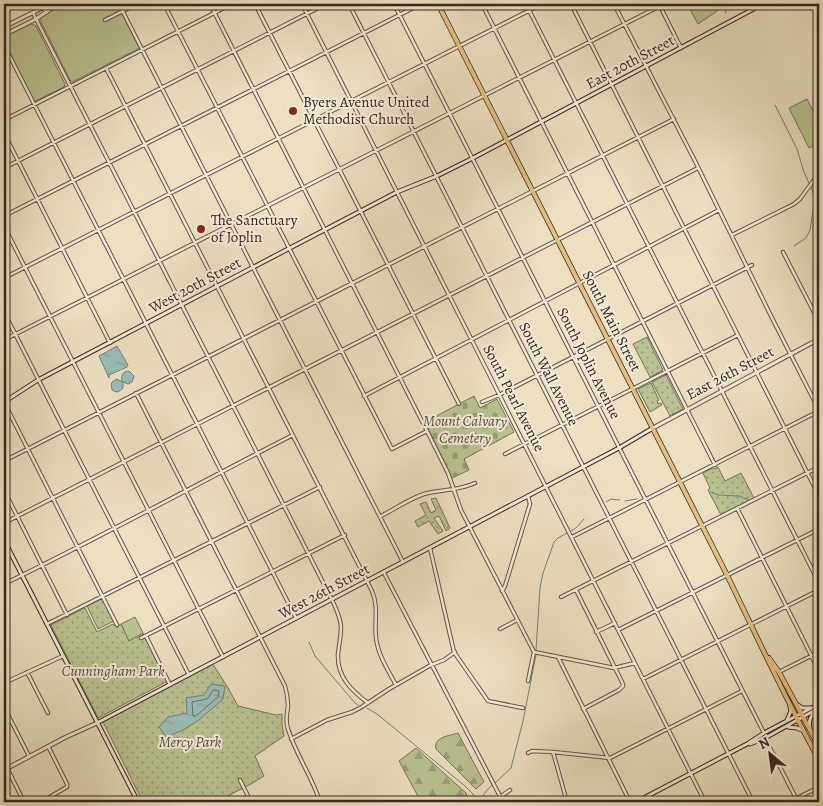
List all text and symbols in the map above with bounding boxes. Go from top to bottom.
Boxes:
street label: East 20th Street [582,30,678,94]
place label: Byers Avenue United Methodist Church [303,92,430,129]
marker: Byers Avenue United Methodist Church [287,105,299,117]
place label: The Sanctuary of Joplin [211,210,298,247]
marker: The Sanctuary of Joplin [195,223,207,235]
street label: West 20th Street [145,252,245,318]
street label: South Main Street [578,267,646,375]
street label: South Joplin Avenue [552,304,626,422]
street label: South Wall Avenue [514,319,584,430]
street label: South Pearl Avenue [478,341,550,455]
street label: East 26th Street [683,342,777,404]
park label: Mount Calvary Cemetery [423,411,507,448]
street label: West 26th Street [274,559,373,624]
park label: Cunningham Park [61,661,165,681]
north arrow [746,728,796,778]
park label: Mercy Park [159,732,222,752]
text: N [755,732,773,754]

